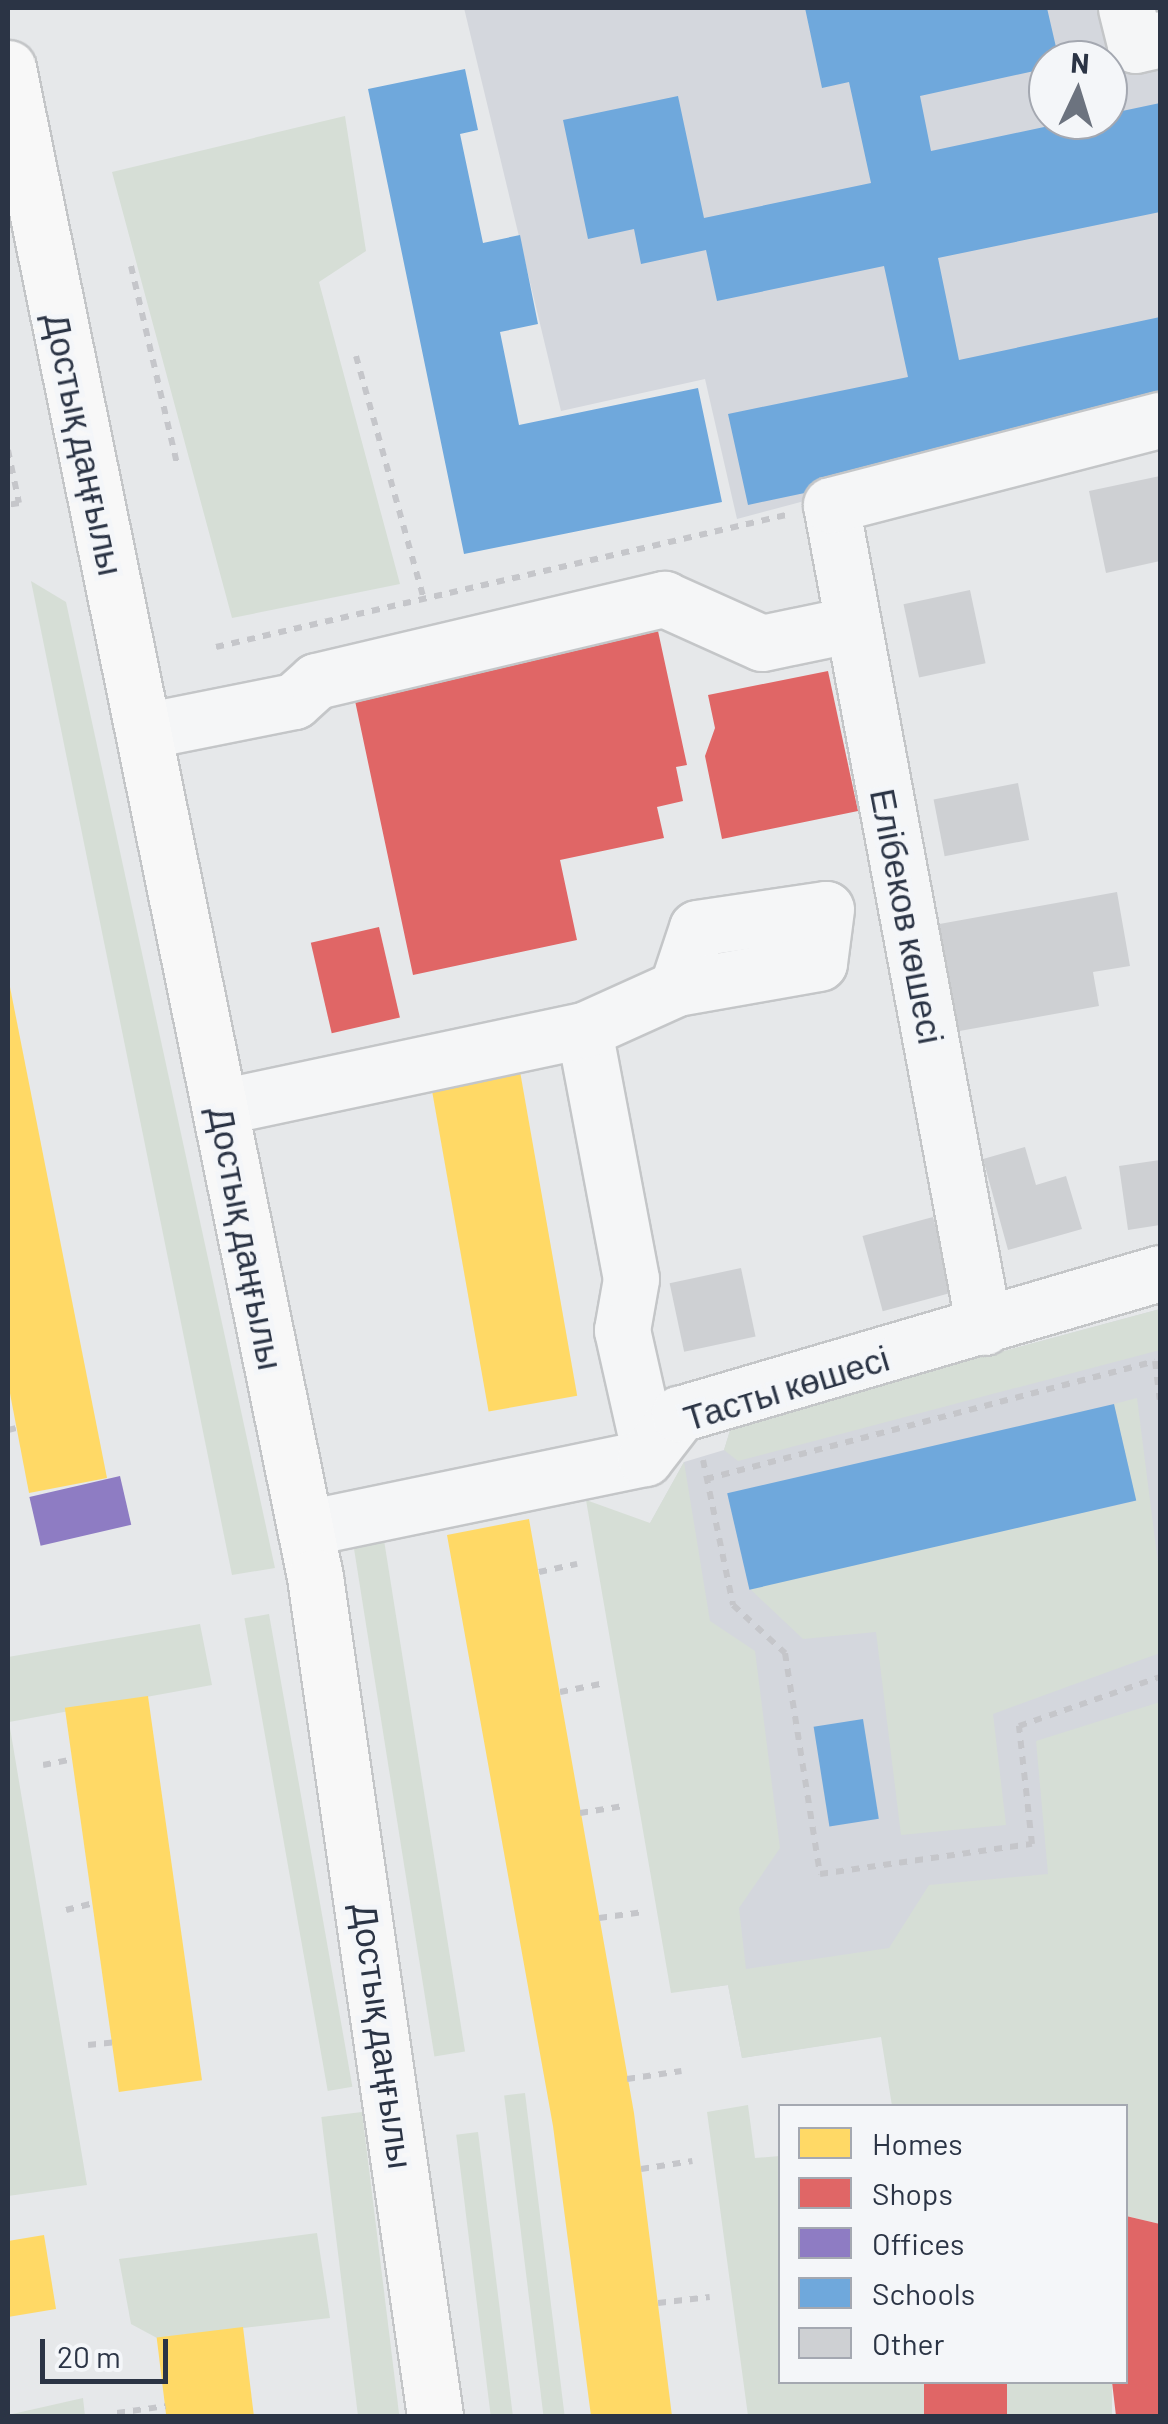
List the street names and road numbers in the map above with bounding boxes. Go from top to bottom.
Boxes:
street label: Достық даңғылы [37,309,133,579]
street label: Елібеков көшесі [863,785,953,1047]
street label: Достық даңғылы [201,1103,293,1373]
street label: Тасты көшесі [678,1336,894,1438]
street label: Достық даңғылы [345,1901,423,2171]

